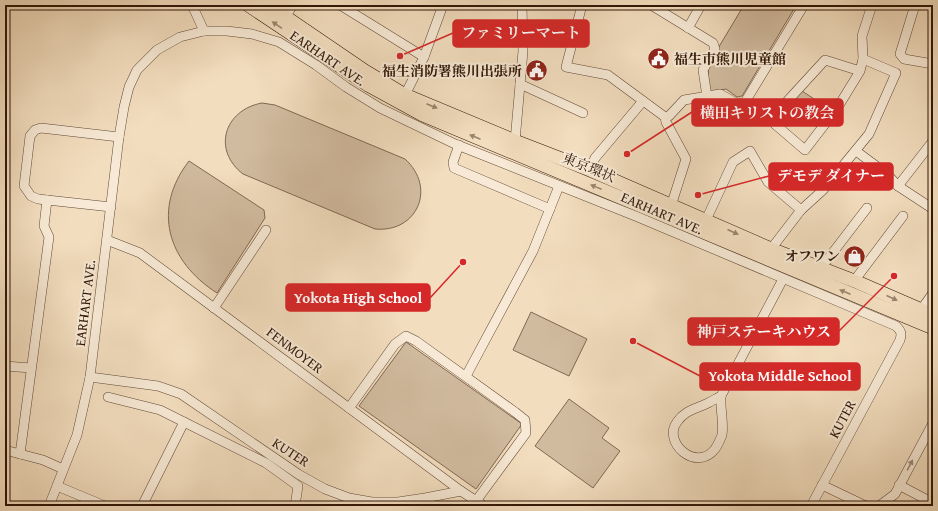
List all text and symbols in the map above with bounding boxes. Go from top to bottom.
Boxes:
callout: ファミリーマート [453,20,589,47]
one-way arrow [271,21,283,28]
text: ファミリーマート [461,22,581,43]
street label: EARHART AVE. [286,25,370,91]
public building icon: 福生市熊川児童館 [646,46,672,72]
place label: 福生市熊川児童館 [674,49,786,69]
public building icon: 福生消防署熊川出張所 [524,58,550,84]
place label: 福生消防署熊川出張所 [382,61,522,81]
callout: 横田キリストの教会 [692,99,843,126]
text: 横田キリストの教会 [700,102,834,123]
one-way arrow [426,104,438,110]
one-way arrow [468,133,480,139]
street label: 東京環状 [559,147,619,187]
callout: デモデ ダイナー [769,163,893,190]
text: デモデ ダイナー [777,165,885,186]
one-way arrow [590,184,602,190]
street label: EARHART AVE. [618,187,706,239]
one-way arrow [727,229,738,235]
shop icon: オフワン [842,243,868,269]
place label: オフワン [784,246,840,266]
street label: EARHART AVE. [70,259,100,347]
callout: Yokota High School [286,284,430,311]
text: Yokota High School [294,287,423,308]
one-way arrow [840,289,851,295]
one-way arrow [886,295,898,301]
callout: 神戸ステーキハウス [688,318,839,345]
text: 神戸ステーキハウス [697,321,831,342]
street label: FENMOYER [263,322,328,378]
callout: Yokota Middle School [700,363,860,390]
text: Yokota Middle School [708,365,852,386]
street label: KUTER [824,396,861,442]
street label: KUTER [269,433,314,472]
one-way arrow [907,459,914,470]

